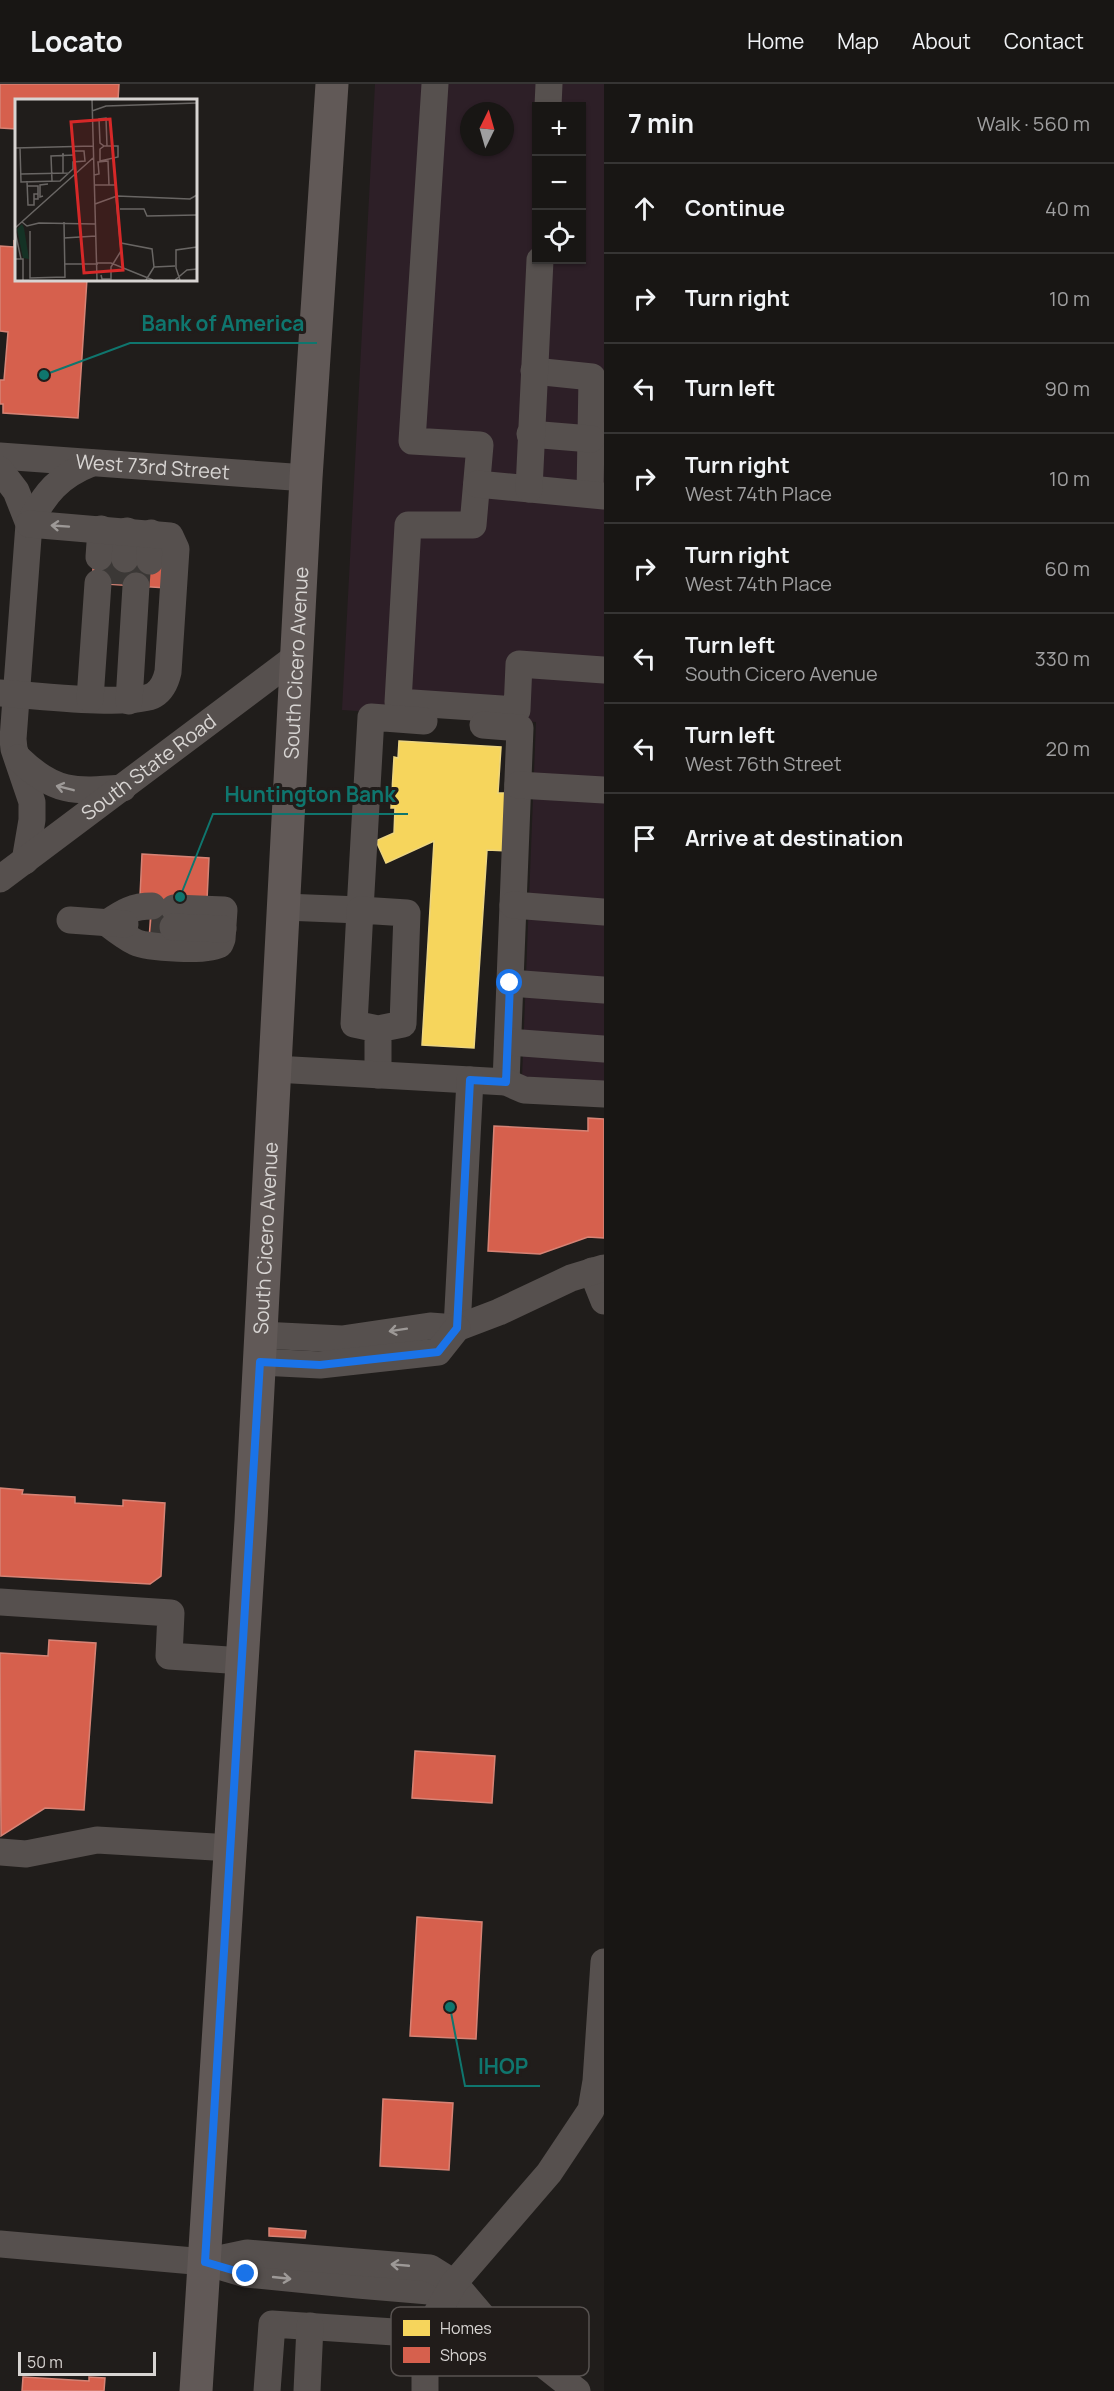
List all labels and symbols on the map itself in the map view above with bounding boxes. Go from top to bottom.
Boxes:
inset map [15,99,196,280]
north arrow [460,102,514,156]
callout: Bank of America [130,304,317,343]
text: Bank of America [142,309,304,337]
street label: West 73rd Street [75,447,231,485]
one-way arrow [50,521,70,532]
street label: South Cicero Avenue [277,566,314,760]
street label: South State Road [75,707,221,826]
callout: Huntington Bank [213,775,408,814]
text: Huntington Bank [224,780,396,808]
one-way arrow [56,781,75,793]
route start [496,969,522,995]
street label: South Cicero Avenue [247,1141,284,1335]
one-way arrow [389,1325,409,1336]
callout: IHOP [465,2047,540,2086]
text: IHOP [478,2052,528,2080]
one-way arrow [391,2259,411,2270]
route end [232,2260,258,2286]
one-way arrow [272,2273,292,2284]
legend [391,2307,589,2376]
text: Homes [440,2317,492,2339]
text: Shops [440,2344,487,2366]
scale bar [18,2349,156,2376]

